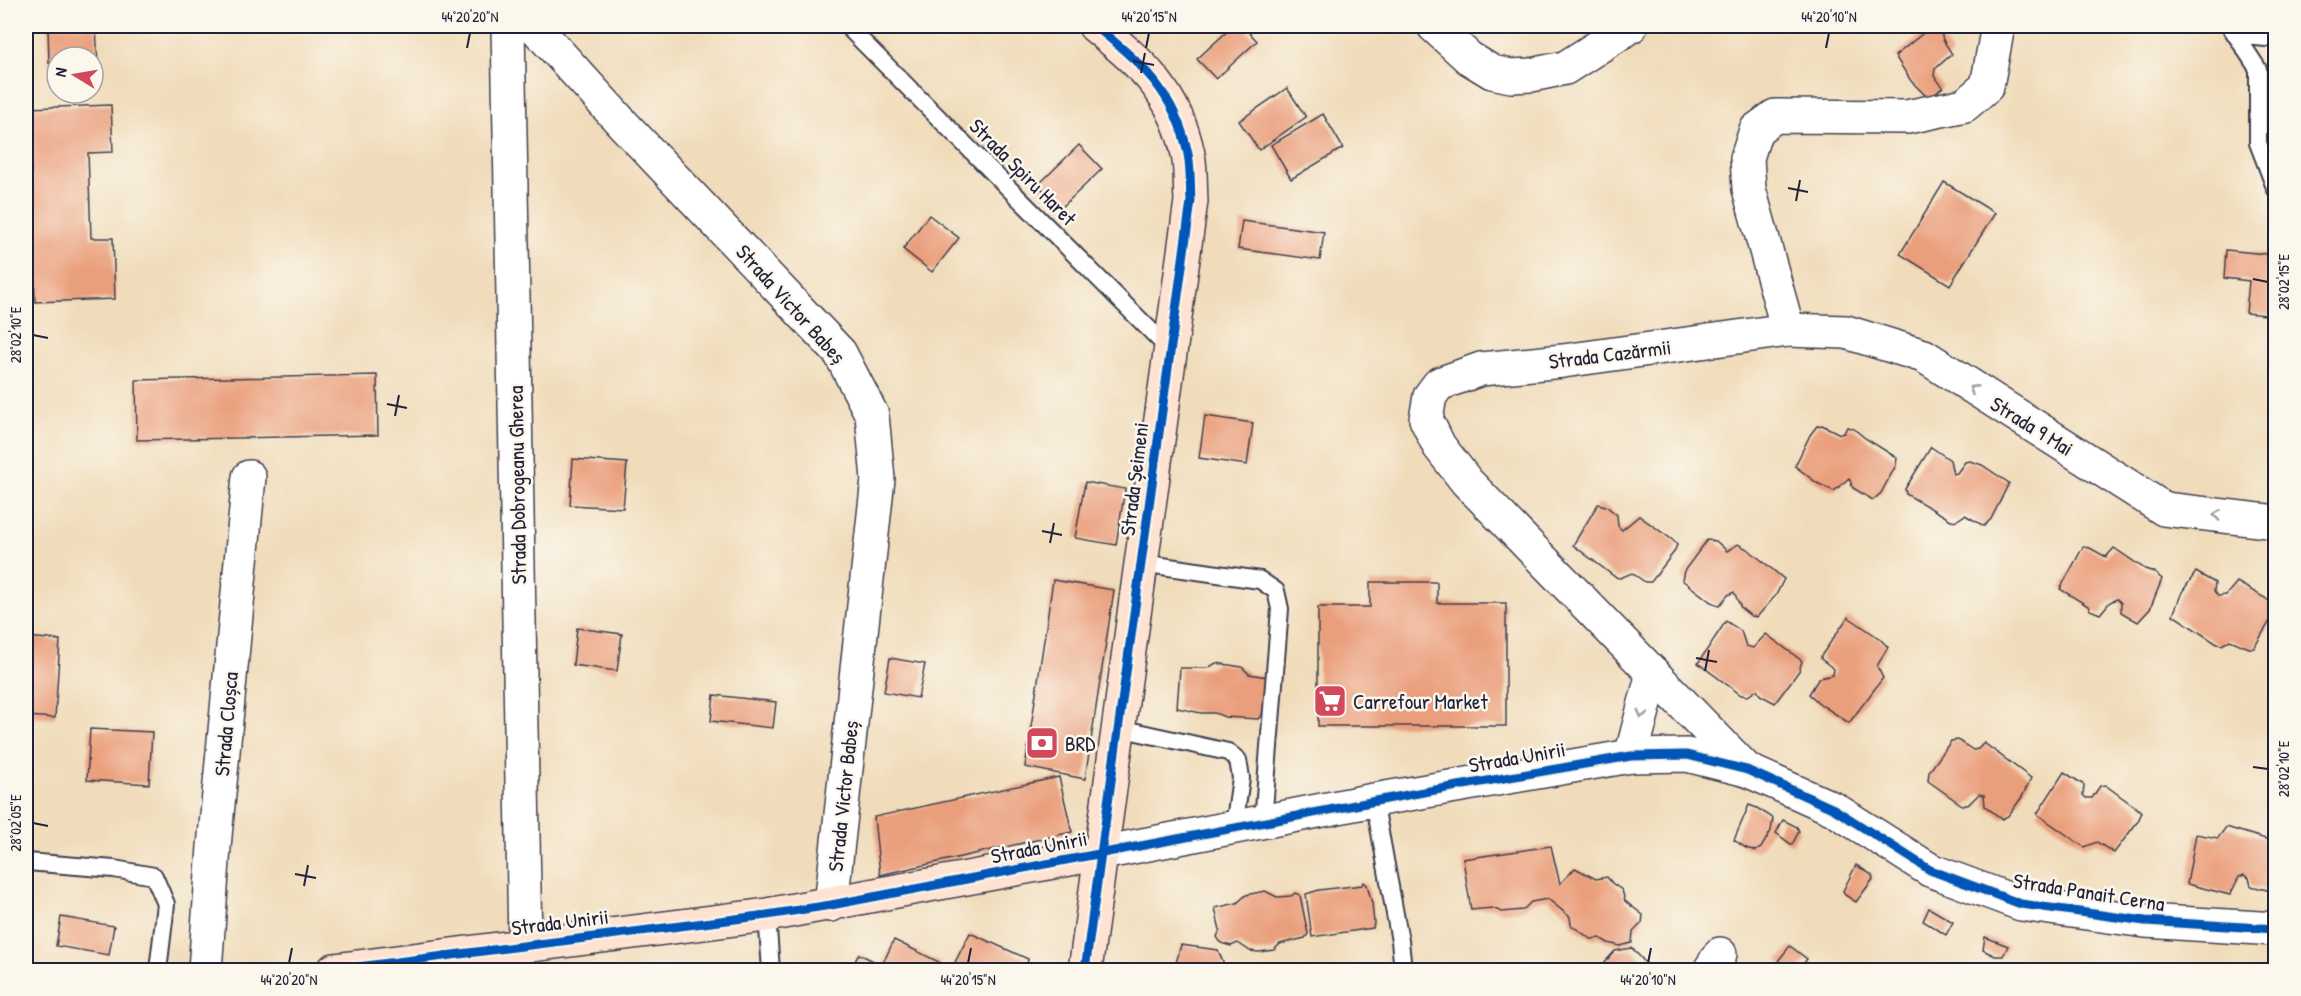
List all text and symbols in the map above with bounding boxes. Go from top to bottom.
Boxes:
text: 44°20'20"N [441,6,499,27]
text: 44°20'15"N [1121,6,1177,27]
text: 44°20'10"N [1801,6,1857,27]
north arrow [45,45,105,105]
text: N [49,65,72,78]
street label: Strada Spiru Haret [963,112,1084,233]
street label: Strada Victor Babeș [729,238,853,370]
text: 28°02'15"E [2273,254,2294,310]
text: 28°02'10"E [5,306,26,363]
street label: Strada Cazărmii [1547,332,1673,376]
street label: Strada Dobrogeanu Gherea [501,385,533,585]
one-way arrow [1969,385,1980,396]
street label: Strada 9 Mai [1985,389,2079,463]
street label: Strada Șeimeni [1113,421,1155,537]
one-way arrow [2213,509,2222,522]
street label: Strada Cloșca [207,671,245,777]
supermarket icon: Carrefour Market [1312,683,1348,719]
place label: Carrefour Market [1353,687,1488,716]
one-way arrow [1637,708,1649,719]
street label: Strada Victor Babeș [821,719,865,873]
bank icon: BRD [1024,725,1060,761]
place label: BRD [1065,729,1095,758]
street label: Strada Unirii [1466,734,1568,780]
text: 28°02'10"E [2273,740,2294,797]
text: 28°02'05"E [5,794,26,852]
street label: Strada Unirii [988,823,1090,871]
street label: Strada Panait Cerna [2011,866,2167,918]
street label: Strada Unirii [510,902,610,942]
text: 44°20'20"N [260,969,318,990]
text: 44°20'15"N [940,969,996,990]
text: 44°20'10"N [1620,969,1676,990]

